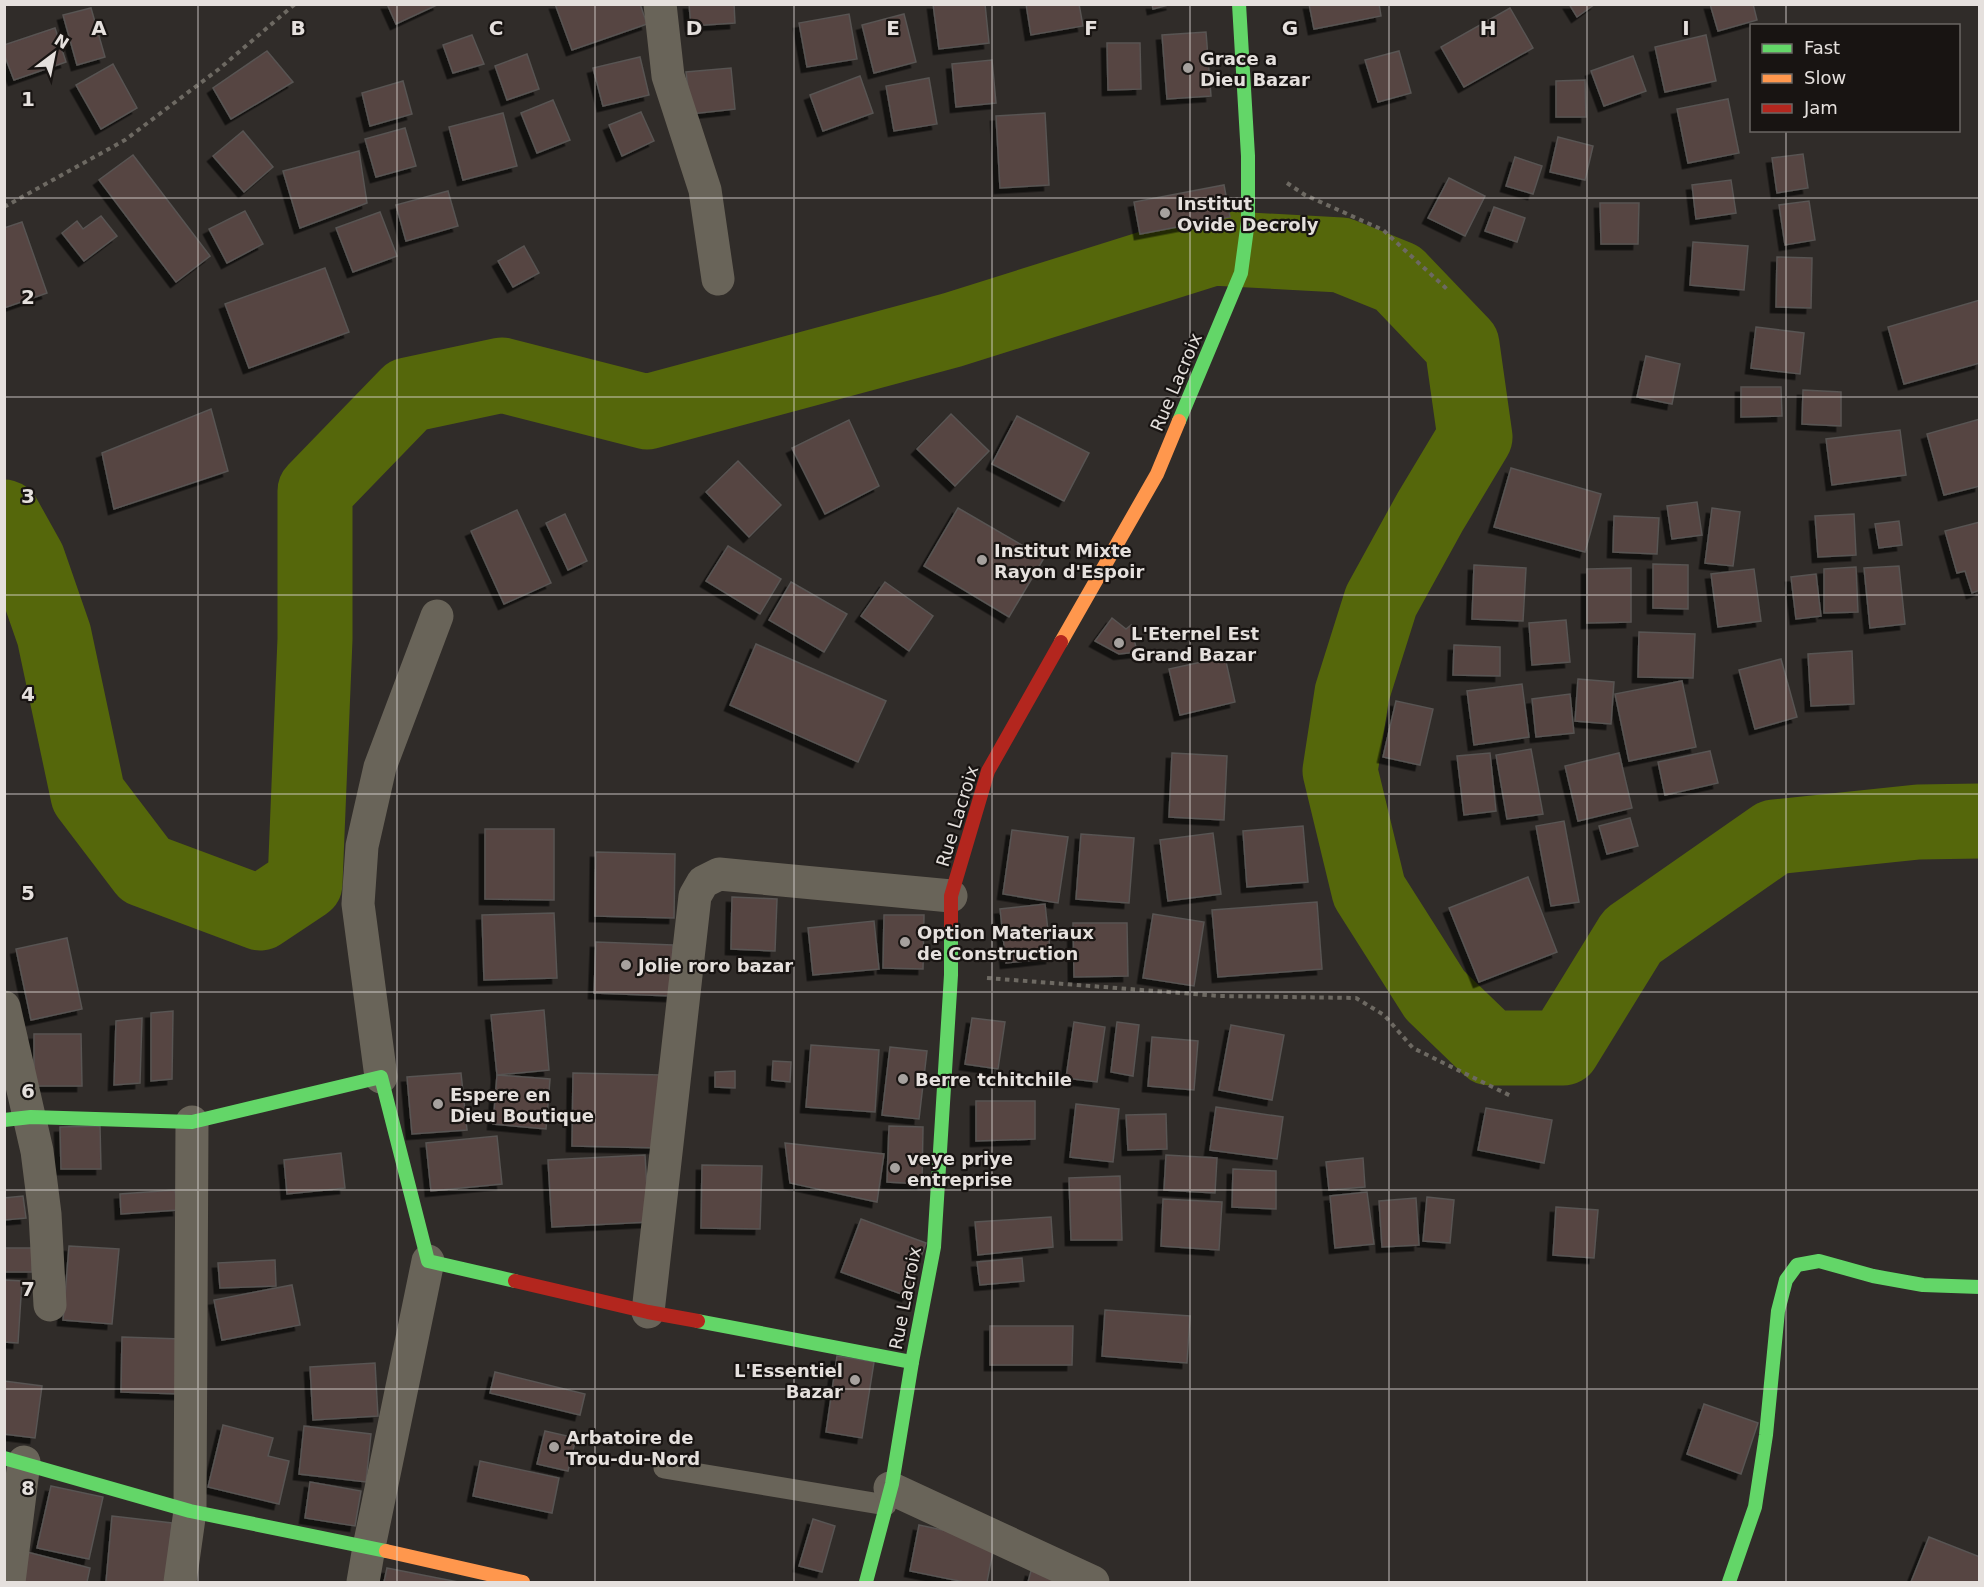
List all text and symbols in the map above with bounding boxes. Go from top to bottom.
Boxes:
text: A [91,16,107,40]
text: B [290,16,306,40]
text: C [489,16,503,40]
text: D [686,16,702,40]
text: E [886,16,900,40]
text: F [1084,16,1098,40]
text: G [1282,16,1298,40]
text: H [1480,16,1496,40]
text: I [1682,16,1690,40]
north arrow [24,24,84,84]
legend [1750,24,1960,132]
text: N [51,30,72,53]
text: Fast [1804,37,1840,58]
place label: Grace a Dieu Bazar [1200,48,1310,90]
marker: Grace a Dieu Bazar [1181,61,1195,75]
text: Slow [1804,67,1846,88]
text: 1 [21,87,35,111]
text: Jam [1803,97,1838,118]
place label: Institut Ovide Decroly [1177,193,1319,235]
marker: Institut Ovide Decroly [1158,206,1172,220]
text: 2 [21,285,35,309]
street label: Rue Lacroix [1146,329,1206,434]
text: 3 [21,484,35,508]
place label: Institut Mixte Rayon d'Espoir [994,540,1144,582]
marker: Institut Mixte Rayon d'Espoir [975,553,989,567]
place label: L'Eternel Est Grand Bazar [1131,623,1259,665]
marker: L'Eternel Est Grand Bazar [1112,636,1126,650]
text: 4 [21,682,35,706]
street label: Rue Lacroix [932,763,982,869]
text: 5 [21,881,35,905]
place label: Option Materiaux de Construction [917,922,1094,964]
marker: Option Materiaux de Construction [898,935,912,949]
place label: Jolie roro bazar [636,955,793,976]
marker: Jolie roro bazar [619,958,633,972]
place label: Berre tchitchile [915,1069,1072,1090]
marker: Berre tchitchile [896,1072,910,1086]
text: 6 [21,1079,35,1103]
place label: Espere en Dieu Boutique [450,1084,594,1126]
marker: Espere en Dieu Boutique [431,1097,445,1111]
place label: veye priye entreprise [907,1148,1013,1190]
marker: veye priye entreprise [888,1161,902,1175]
street label: Rue Lacroix [885,1244,925,1351]
text: 7 [21,1277,35,1301]
place label: L'Essentiel Bazar [734,1360,843,1402]
marker: L'Essentiel Bazar [848,1373,862,1387]
place label: Arbatoire de Trou-du-Nord [566,1427,700,1469]
marker: Arbatoire de Trou-du-Nord [547,1440,561,1454]
text: 8 [21,1476,35,1500]

